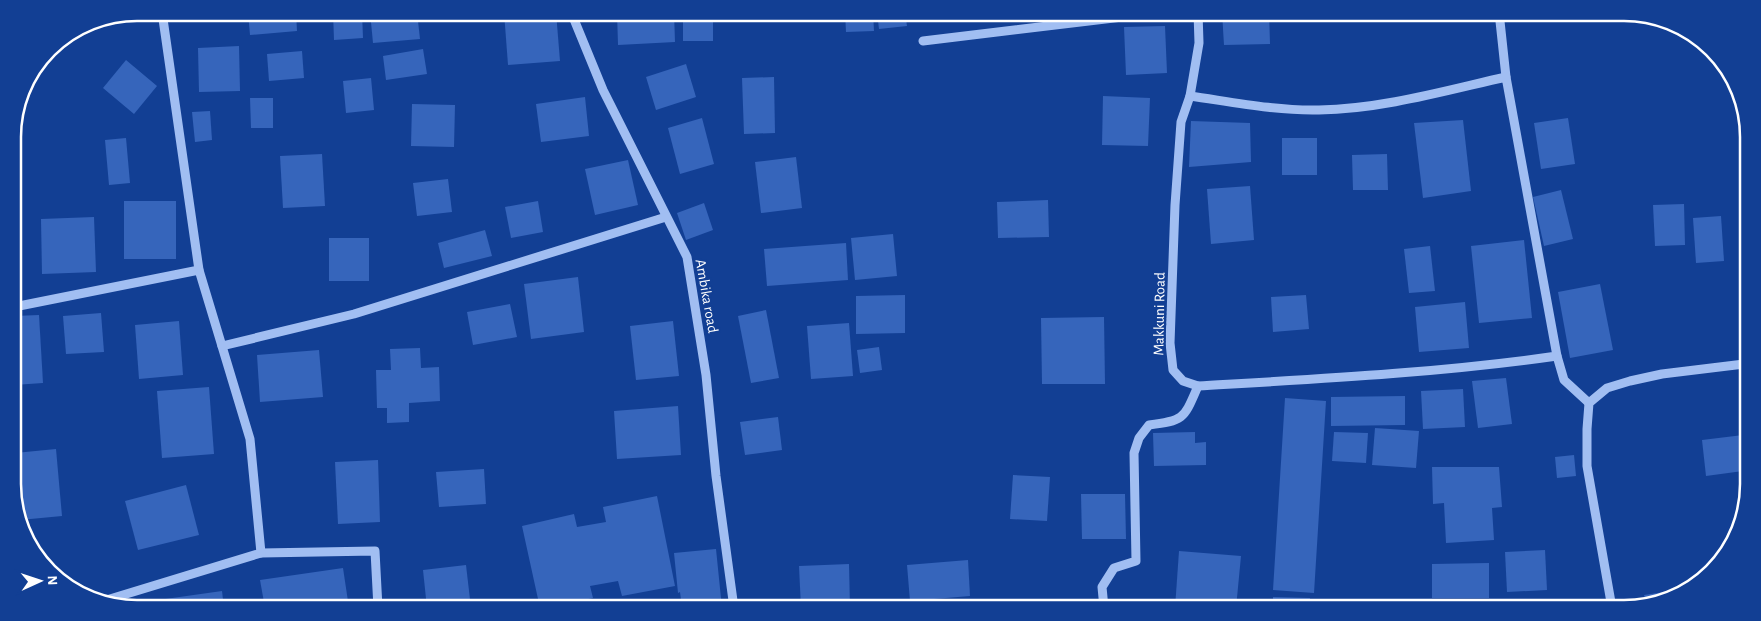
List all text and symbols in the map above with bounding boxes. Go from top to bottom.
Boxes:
street label: Ambika road [693,258,720,334]
street label: Makkuni Road [1151,272,1168,356]
north arrow [15,556,65,606]
text: N [45,575,59,586]

